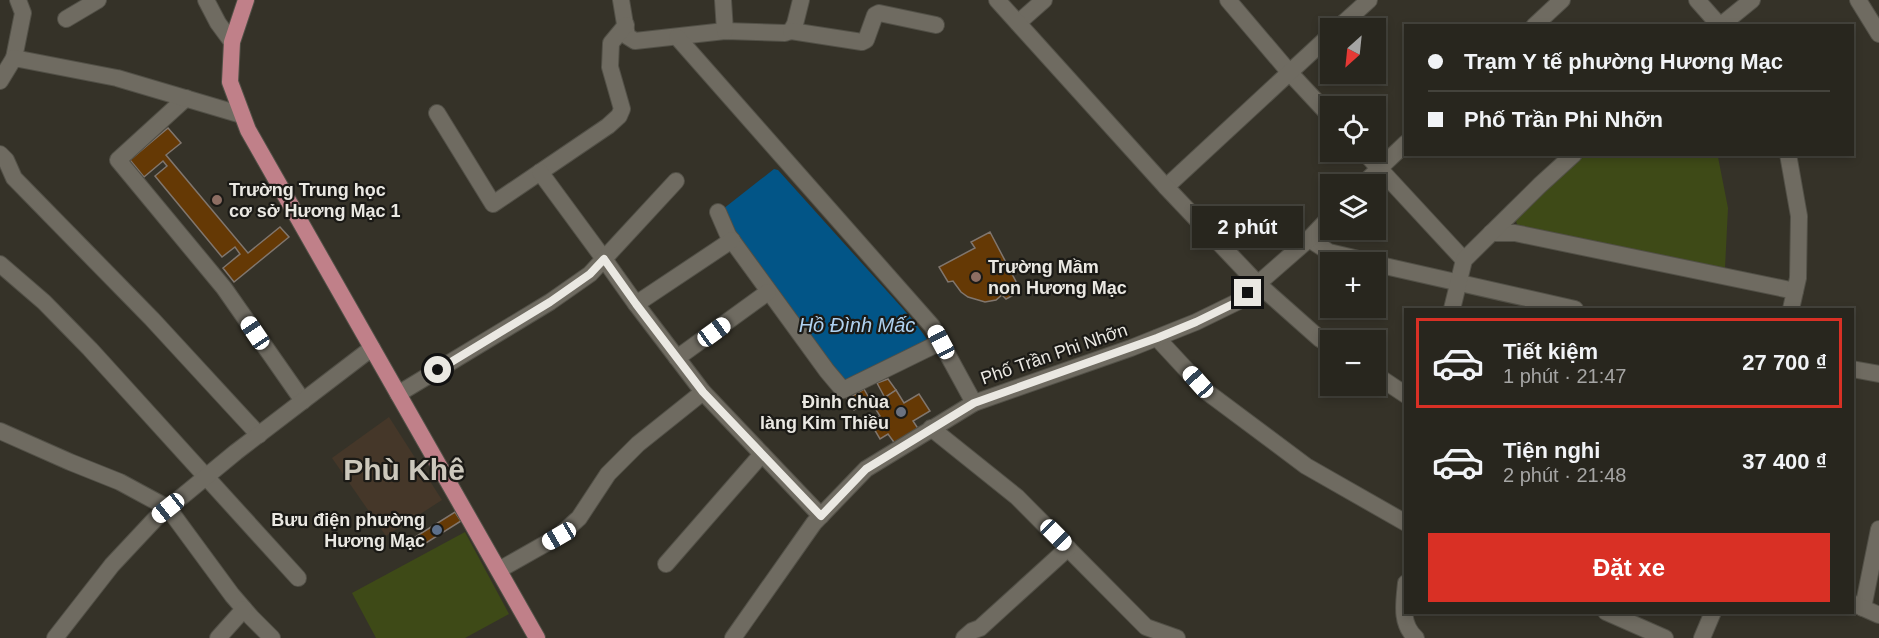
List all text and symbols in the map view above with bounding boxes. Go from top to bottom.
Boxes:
north arrow [1320,18,1386,84]
map controls [1320,18,1386,396]
text: Trạm Y tế phường Hương Mạc [1464,49,1783,74]
button: locate [1320,96,1386,162]
text: Phố Trần Phi Nhỡn [1464,107,1663,132]
button: layers [1320,174,1386,240]
place label: Trường Trung học cơ sở Hương Mạc 1 [229,180,400,221]
marker: Trường Trung học cơ sở Hương Mạc 1 [210,193,224,207]
callout: 2 phút [1192,206,1304,248]
text: 2 phút [1218,216,1278,238]
button: + [1320,252,1386,318]
place label: Trường Mầm non Hương Mạc [988,257,1127,298]
marker: Trường Mầm non Hương Mạc [969,270,983,284]
route end [1234,279,1261,306]
car [237,313,273,353]
car [694,314,734,350]
water label: Hồ Đình Mấc [799,314,915,336]
street label: Phố Trần Phi Nhỡn [978,319,1130,389]
car [925,322,957,362]
button: − [1320,330,1386,396]
icon: car [1431,336,1485,390]
text: Tiết kiệm [1503,339,1598,364]
text: 27 700 ₫ [1742,350,1827,375]
route start [424,356,451,383]
car [1179,363,1217,401]
text: 1 phút · 21:47 [1503,365,1626,387]
place label: Đình chùa làng Kim Thiều [760,392,890,433]
marker: Đình chùa làng Kim Thiều [894,405,908,419]
icon: car [1431,435,1485,489]
text: Tiện nghi [1503,438,1600,463]
text: 37 400 ₫ [1742,449,1827,474]
district label: Phù Khê [343,453,465,486]
text: 2 phút · 21:48 [1503,464,1626,486]
car [148,490,188,526]
place label: Bưu điện phường Hương Mạc [271,510,425,551]
car [1037,516,1075,554]
car [539,519,579,553]
marker: Bưu điện phường Hương Mạc [430,523,444,537]
button: Đặt xe [1428,533,1830,602]

